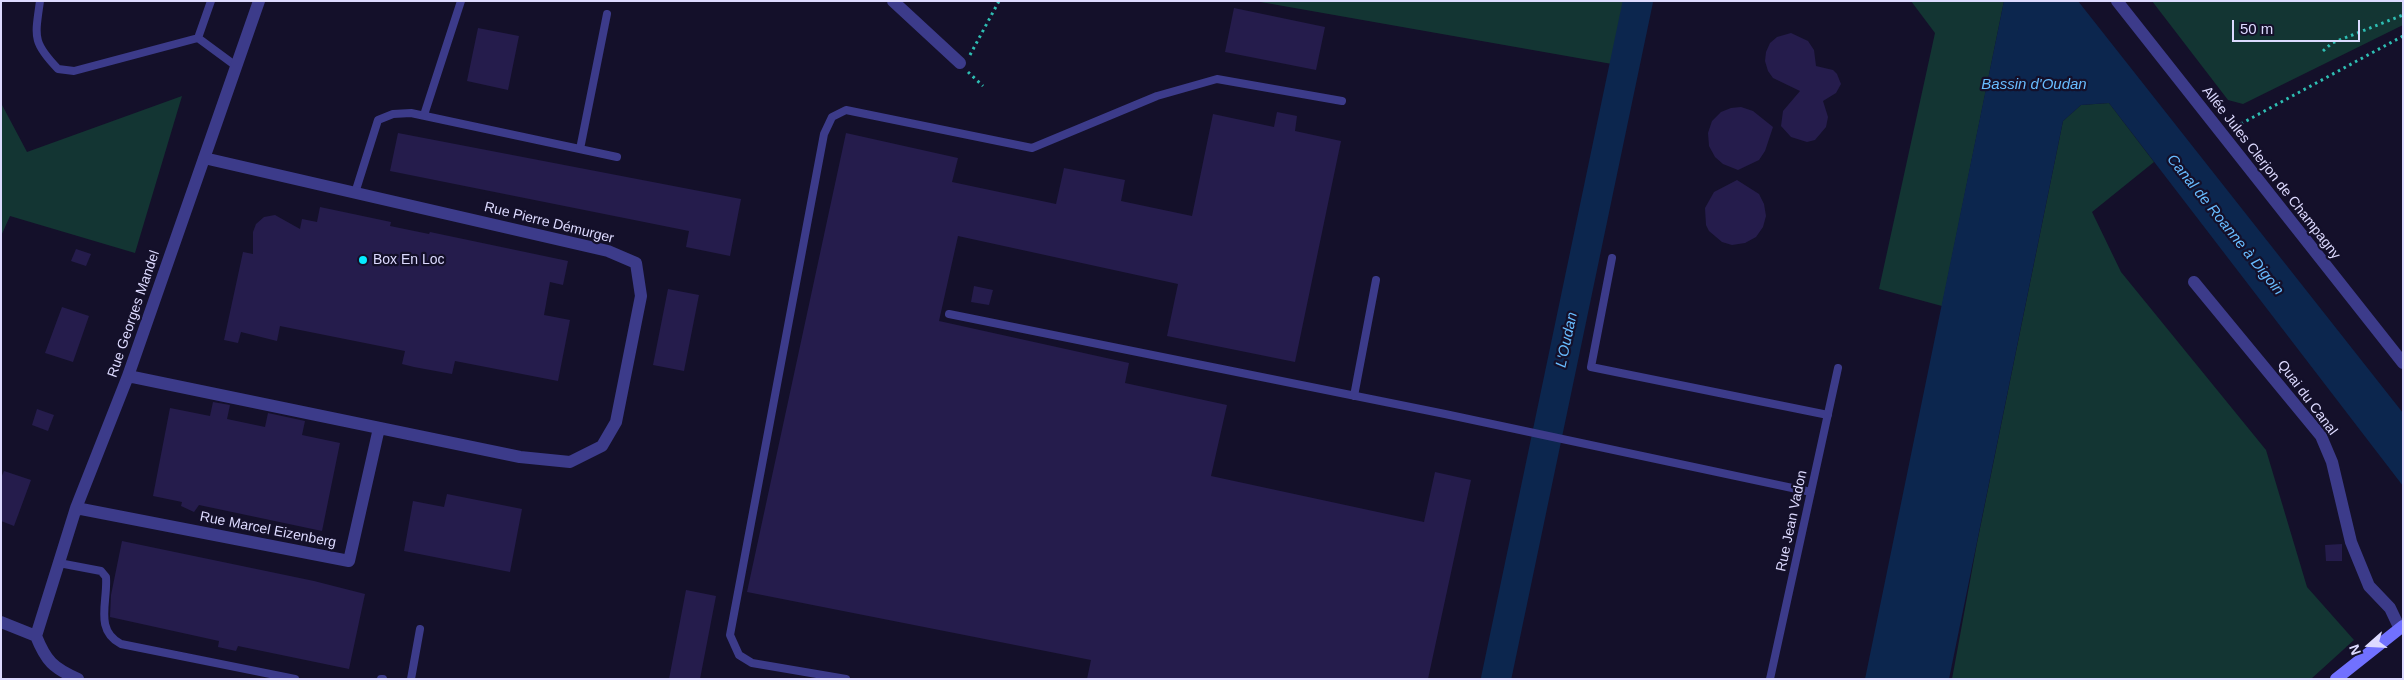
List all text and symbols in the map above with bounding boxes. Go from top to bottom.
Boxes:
scale bar [2234,10,2362,42]
text: 50 m [2240,20,2273,37]
water label: Bassin d'Oudan [1981,76,2087,94]
street label: Allée Jules Clerjon de Champagny [2198,83,2344,263]
water label: Canal de Roanne à Digoin [2163,151,2287,299]
street label: Rue Pierre Démurger [482,199,616,247]
street label: Rue Georges Mandel [104,248,164,380]
place label: Box En Loc [373,252,445,268]
marker: Box En Loc [357,254,369,266]
water label: L'Oudan [1552,311,1582,369]
street label: Quai du Canal [2273,357,2341,439]
street label: Rue Jean Vadon [1773,469,1811,573]
street label: Rue Marcel Eizenberg [198,509,338,551]
north arrow [2344,620,2394,670]
text: N [2346,642,2364,657]

